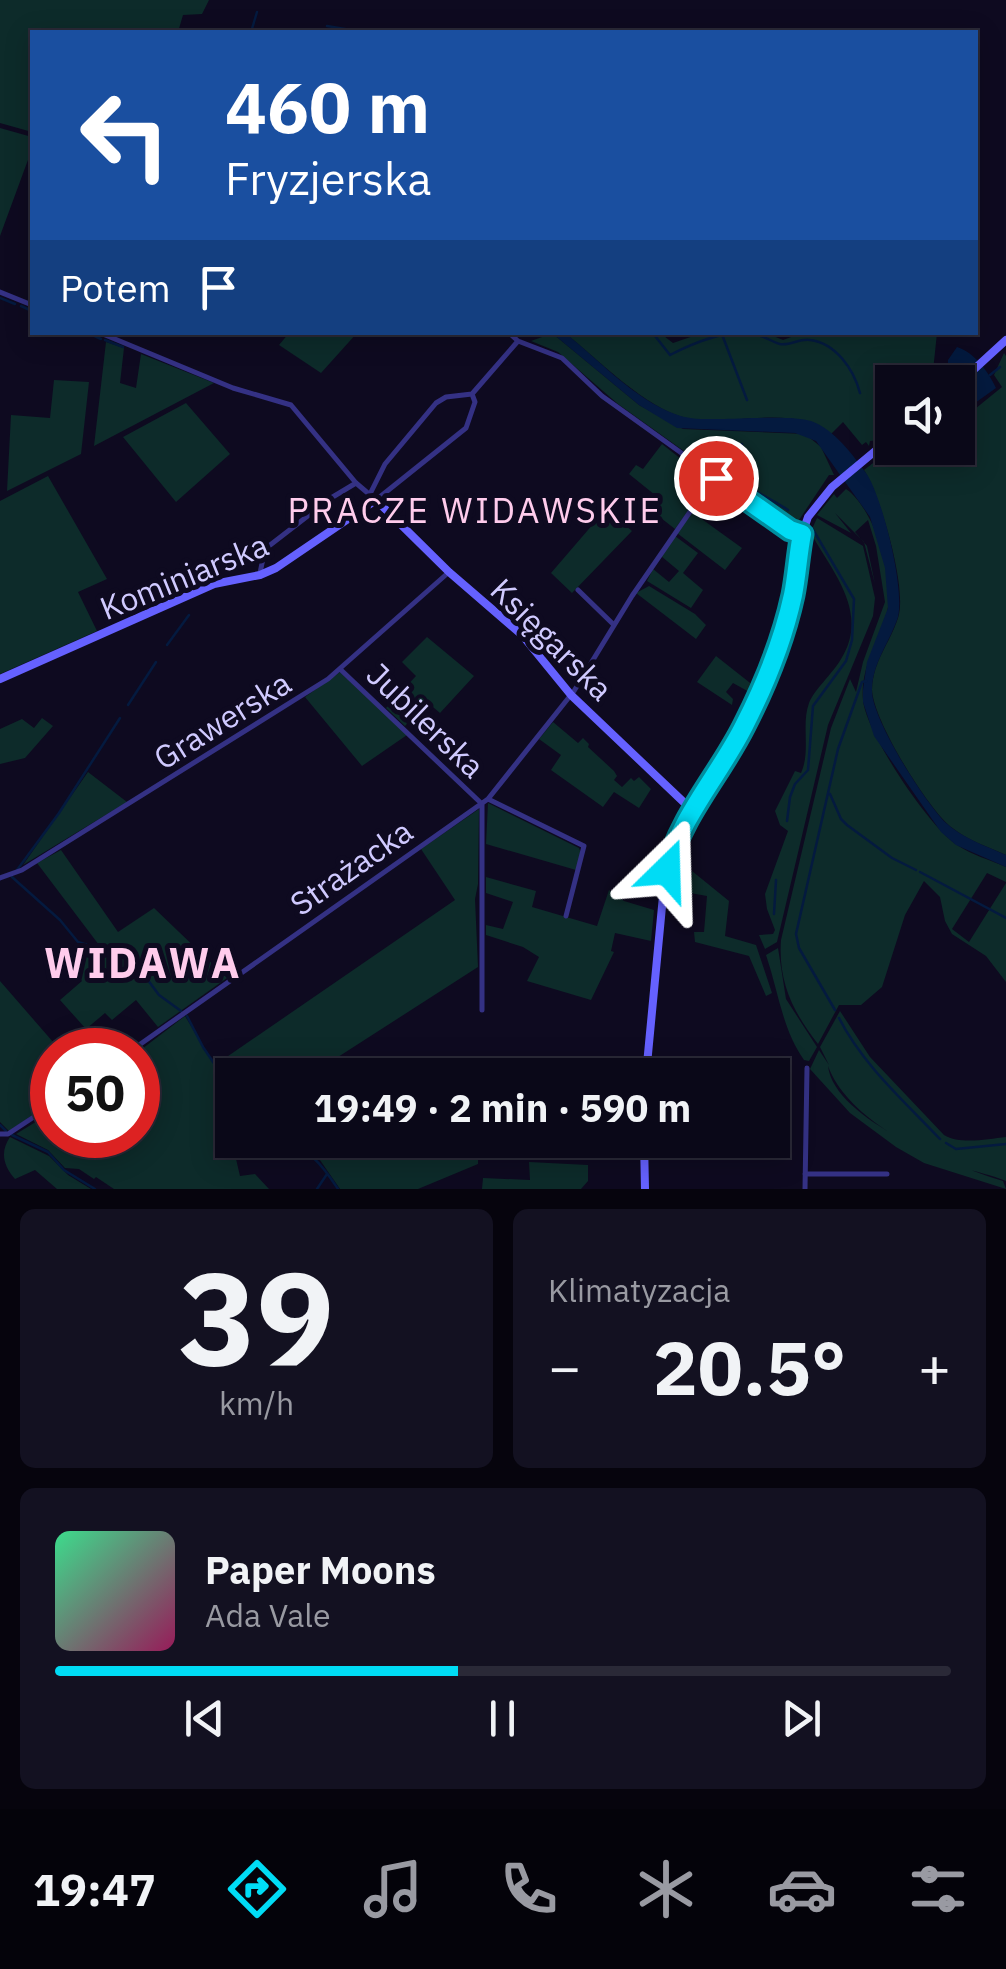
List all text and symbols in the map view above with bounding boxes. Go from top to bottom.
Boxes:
text: 460 m [225,61,430,152]
icon: left [60,70,190,200]
text: Fryzjerska [225,149,431,207]
icon: arrive [191,260,246,315]
text: Potem [60,263,171,312]
map controls [875,365,975,465]
button: sound [875,365,975,465]
pin [674,436,759,521]
icon: arrive [689,451,744,506]
district label: PRACZE WIDAWSKIE [288,487,662,533]
street label: Kominiarska [94,523,274,629]
street label: Księgarska [482,569,622,709]
street label: Jubilerska [358,653,494,787]
street label: Grawerska [146,661,298,779]
street label: Strażacka [281,810,421,924]
position arrow [615,818,719,922]
district label: WIDAWA [44,935,242,990]
speed limit sign: 50 [30,1028,160,1158]
text: 19:49 · 2 min · 590 m [314,1083,691,1132]
text: 39 [178,1232,335,1401]
text: Klimatyzacja [548,1269,730,1311]
text: 20.5° [653,1318,846,1416]
text: − [548,1331,581,1402]
text: + [918,1331,951,1402]
text: km/h [219,1382,294,1424]
text: Paper Moons [205,1545,436,1594]
text: Ada Vale [205,1594,331,1636]
icon: previous [177,1691,232,1746]
icon: pause [475,1691,530,1746]
icon: next [774,1691,829,1746]
icon: directions [222,1854,292,1924]
icon: music [358,1854,428,1924]
icon: phone [494,1854,564,1924]
icon: climate [631,1854,701,1924]
icon: car [767,1854,837,1924]
icon: filters [903,1854,973,1924]
text: 19:47 [33,1860,156,1918]

